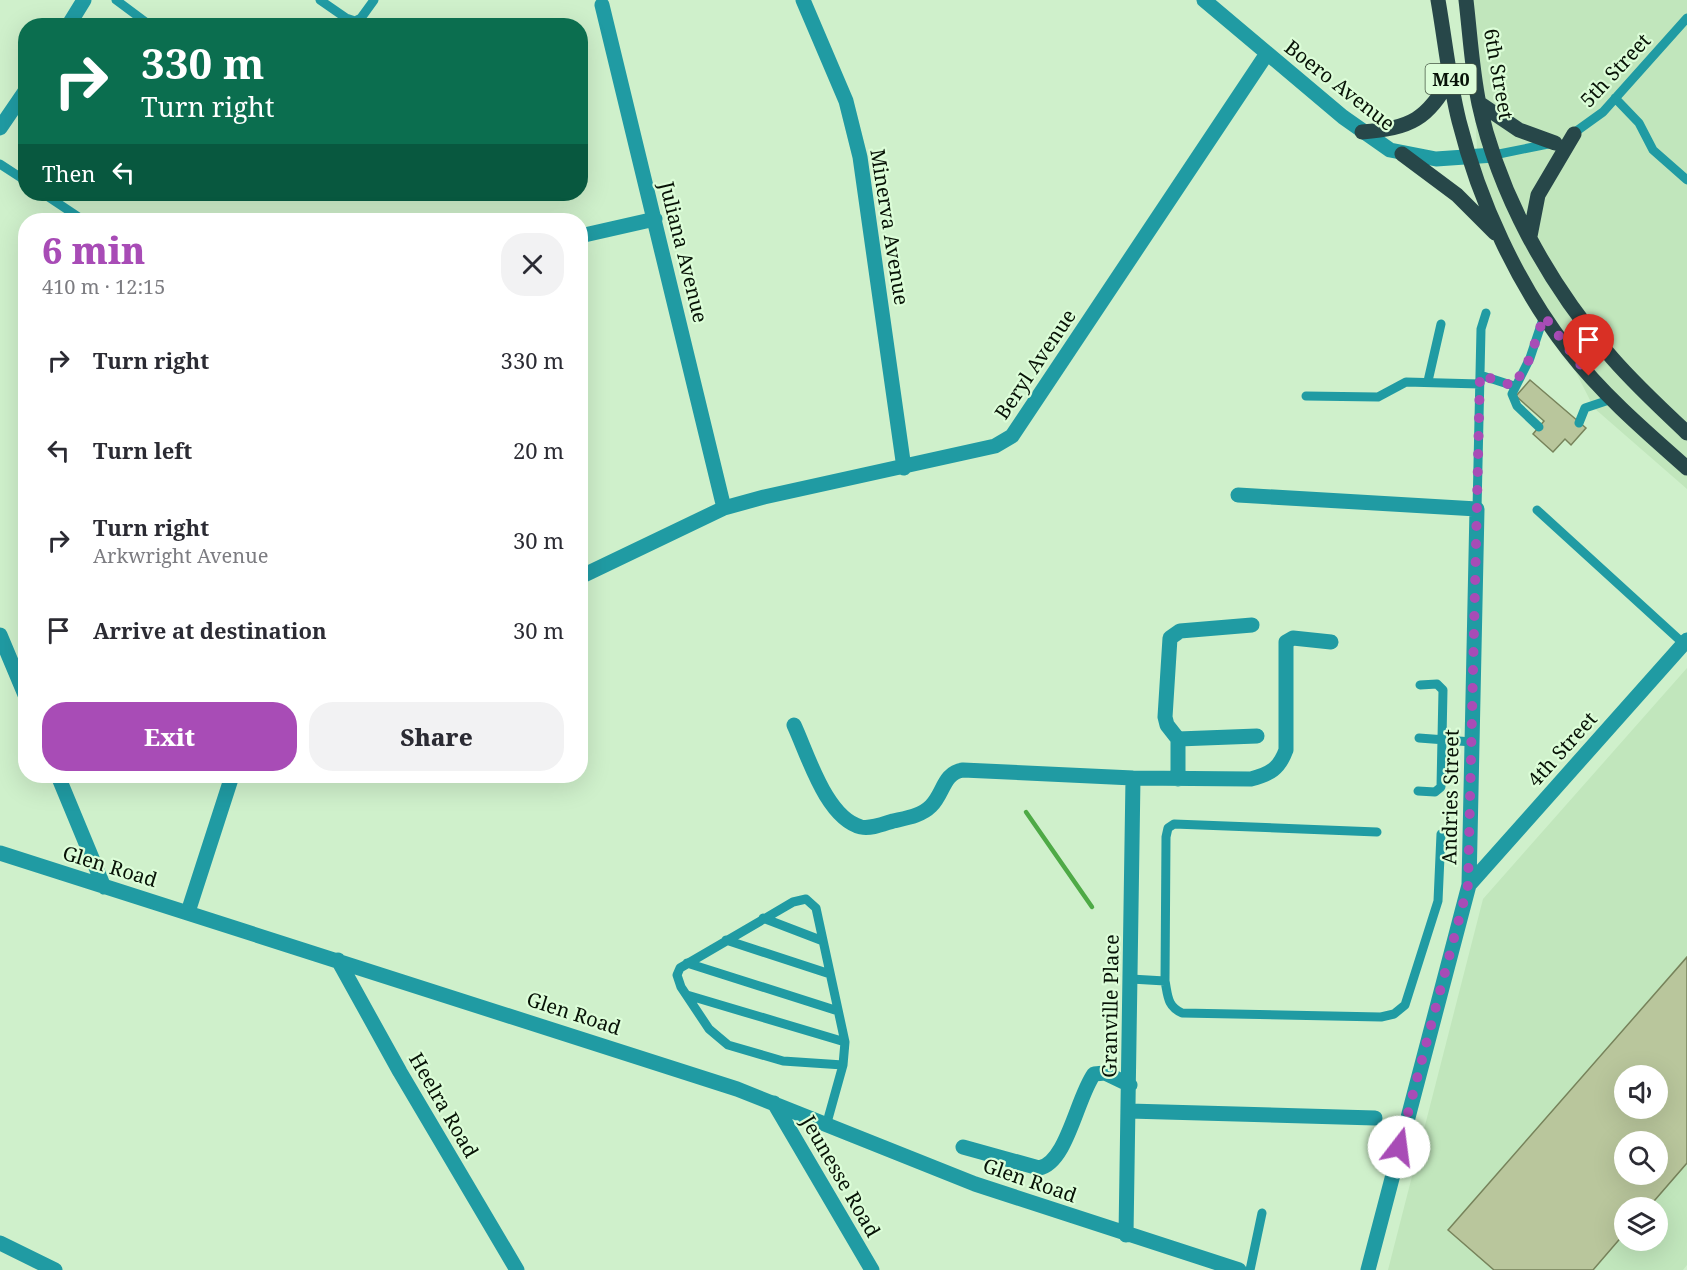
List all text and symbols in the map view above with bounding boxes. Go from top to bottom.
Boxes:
street label: 6th Street [1478,26,1520,122]
street label: 5th Street [1574,27,1656,113]
street label: Boero Avenue [1279,33,1401,137]
text: 330 m [141,34,265,91]
icon: right [42,42,120,120]
road number: M40 [1426,64,1476,94]
text: Turn right [141,88,274,125]
street label: Minerva Avenue [864,147,916,307]
icon: left [107,156,140,189]
text: Then [42,158,95,188]
street label: Juliana Avenue [653,178,715,325]
text: 6 min [42,226,145,275]
button: close [501,233,564,296]
text: 410 m · 12:15 [42,273,165,300]
street label: Beryl Avenue [988,304,1082,424]
pin [1563,314,1614,376]
icon: arrive [1572,323,1605,356]
icon: right [42,344,75,377]
text: Turn right [93,345,209,375]
text: 330 m [501,345,564,375]
icon: left [42,434,75,467]
text: Turn left [93,435,192,465]
text: 20 m [513,435,564,465]
text: Turn right [93,512,209,542]
icon: right [42,524,75,557]
text: 30 m [513,525,564,555]
text: Arkwright Avenue [93,542,268,569]
icon: arrive [42,614,75,647]
text: Arrive at destination [93,615,327,645]
text: 30 m [513,615,564,645]
button: Exit [42,702,297,771]
button: Share [309,702,564,771]
street label: 4th Street [1521,706,1603,792]
street label: Andries Street [1435,729,1465,865]
street label: Glen Road [59,839,161,893]
street label: Granville Place [1095,934,1125,1078]
street label: Glen Road [523,985,625,1041]
street label: Heelra Road [403,1048,485,1162]
map controls [1614,1065,1668,1251]
button: sound [1614,1065,1668,1119]
street label: Jeunesse Road [795,1109,887,1242]
position arrow [1367,1115,1431,1179]
button: search [1614,1131,1668,1185]
street label: Glen Road [980,1151,1080,1209]
button: layers [1614,1197,1668,1251]

